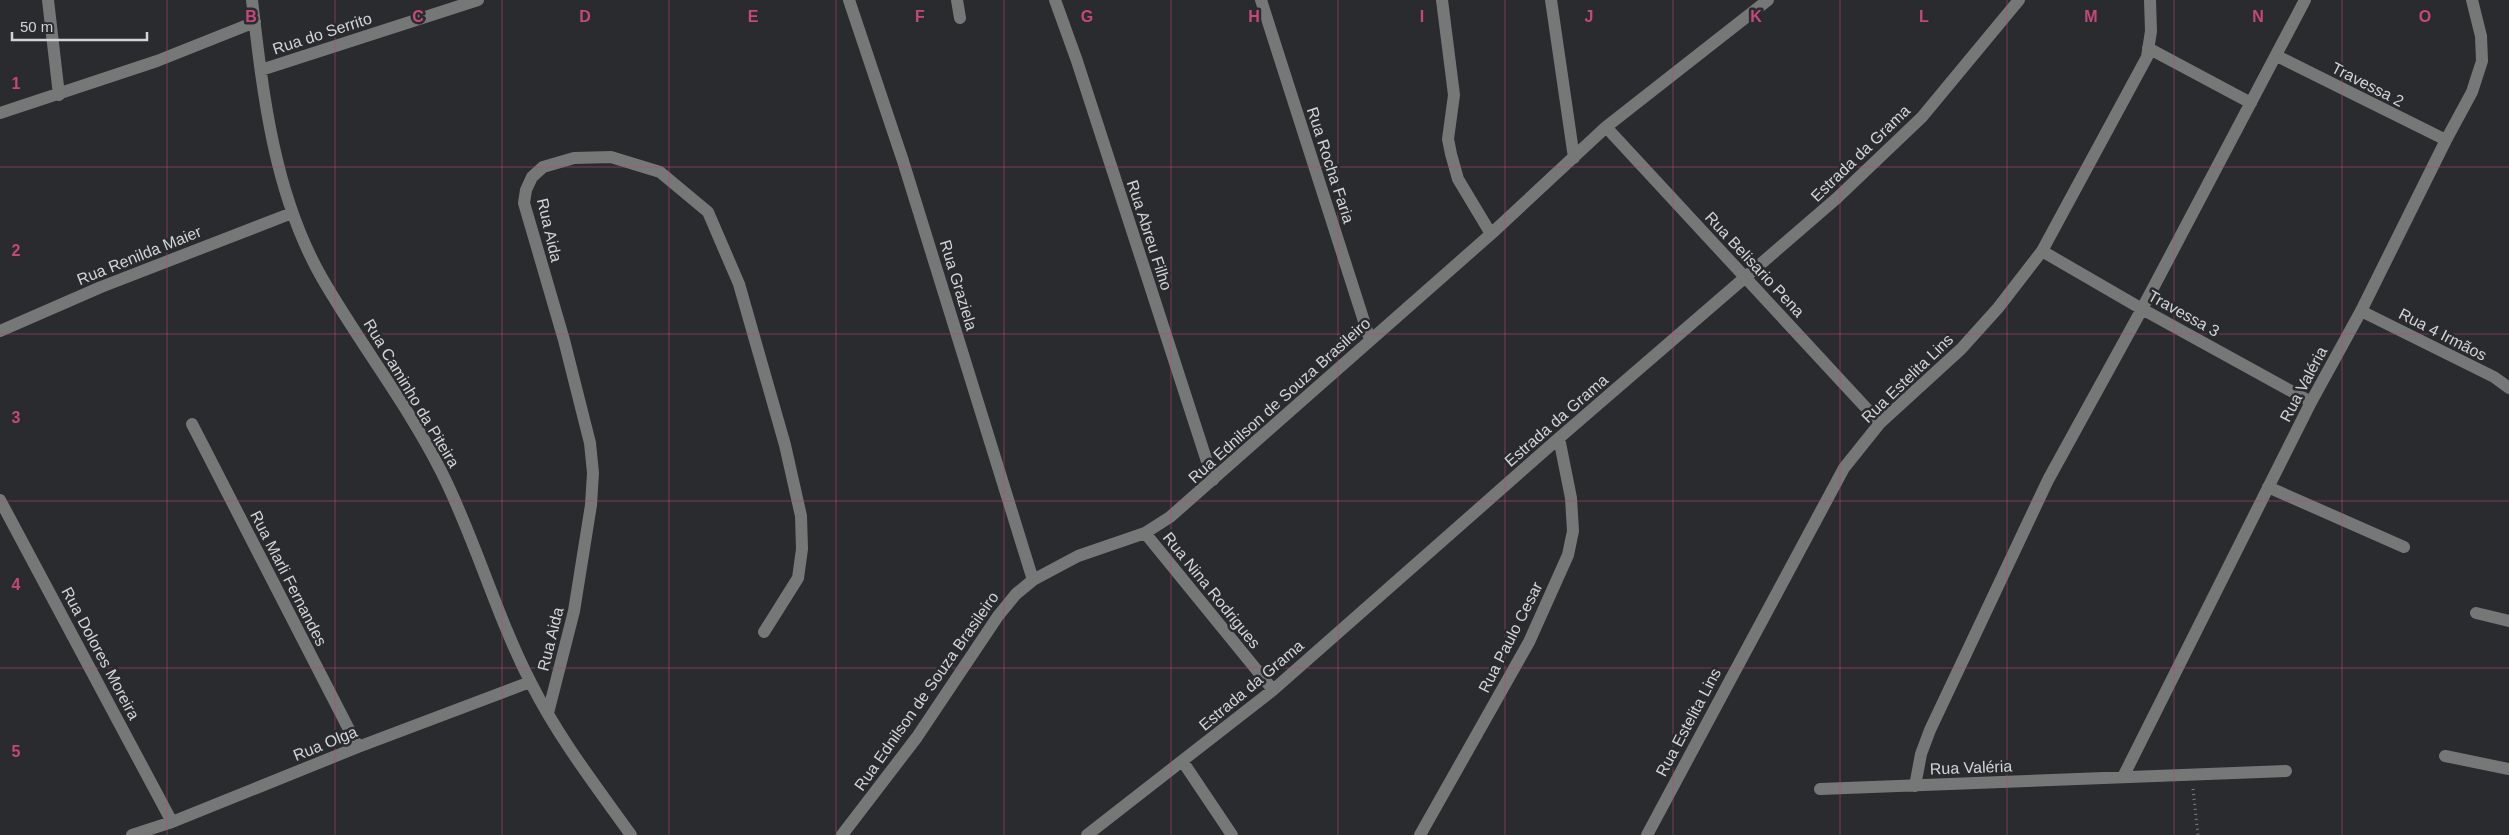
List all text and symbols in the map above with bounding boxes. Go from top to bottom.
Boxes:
text: B [245,8,257,25]
text: C [412,8,424,25]
text: D [579,8,591,25]
text: E [748,8,759,25]
text: F [915,8,925,25]
text: G [1081,8,1093,25]
text: H [1248,8,1260,25]
text: I [1420,8,1424,25]
text: J [1585,8,1593,25]
text: K [1750,8,1762,25]
text: L [1919,8,1929,25]
text: M [2084,8,2098,25]
text: N [2252,8,2264,25]
text: O [2419,8,2431,25]
street label: Rua do Serrito [270,9,374,58]
scale bar [12,10,148,42]
text: 50 m [20,18,53,35]
street label: Travessa 2 [2329,59,2407,110]
text: 1 [12,75,21,92]
street label: Estrada da Grama [1807,102,1913,205]
street label: Rua Rocha Faria [1304,105,1357,225]
street label: Rua Abreu Filho [1124,178,1175,292]
street label: Rua Aida [534,197,565,264]
street label: Rua Belisario Pena [1702,208,1808,320]
street label: Rua Renilda Maier [75,223,204,288]
street label: Rua Graziela [937,238,980,332]
text: 2 [12,242,21,259]
street label: Travessa 3 [2145,287,2222,340]
street label: Rua 4 Irmãos [2396,305,2489,364]
street label: Rua Ednilson de Souza Brasileiro [1185,314,1374,486]
street label: Rua Caminho da Piteira [361,316,463,471]
street label: Rua Estelita Lins [1858,331,1956,426]
street label: Rua Valéria [2277,344,2330,425]
street label: Estrada da Grama [1501,371,1611,470]
text: 3 [12,409,21,426]
street label: Rua Marli Fernandes [247,508,330,649]
street label: Rua Nina Rodrigues [1160,529,1264,652]
text: 4 [12,576,21,593]
street label: Rua Paulo Cesar [1475,578,1546,695]
street label: Rua Dolores Moreira [58,584,143,722]
street label: Rua Ednilson de Souza Brasileiro [851,589,1002,794]
street label: Rua Aida [534,605,567,673]
street label: Estrada da Grama [1196,637,1307,734]
street label: Rua Estelita Lins [1653,665,1724,779]
street label: Rua Olga [291,723,360,764]
text: 5 [12,743,21,760]
street label: Rua Valéria [1930,758,2013,777]

